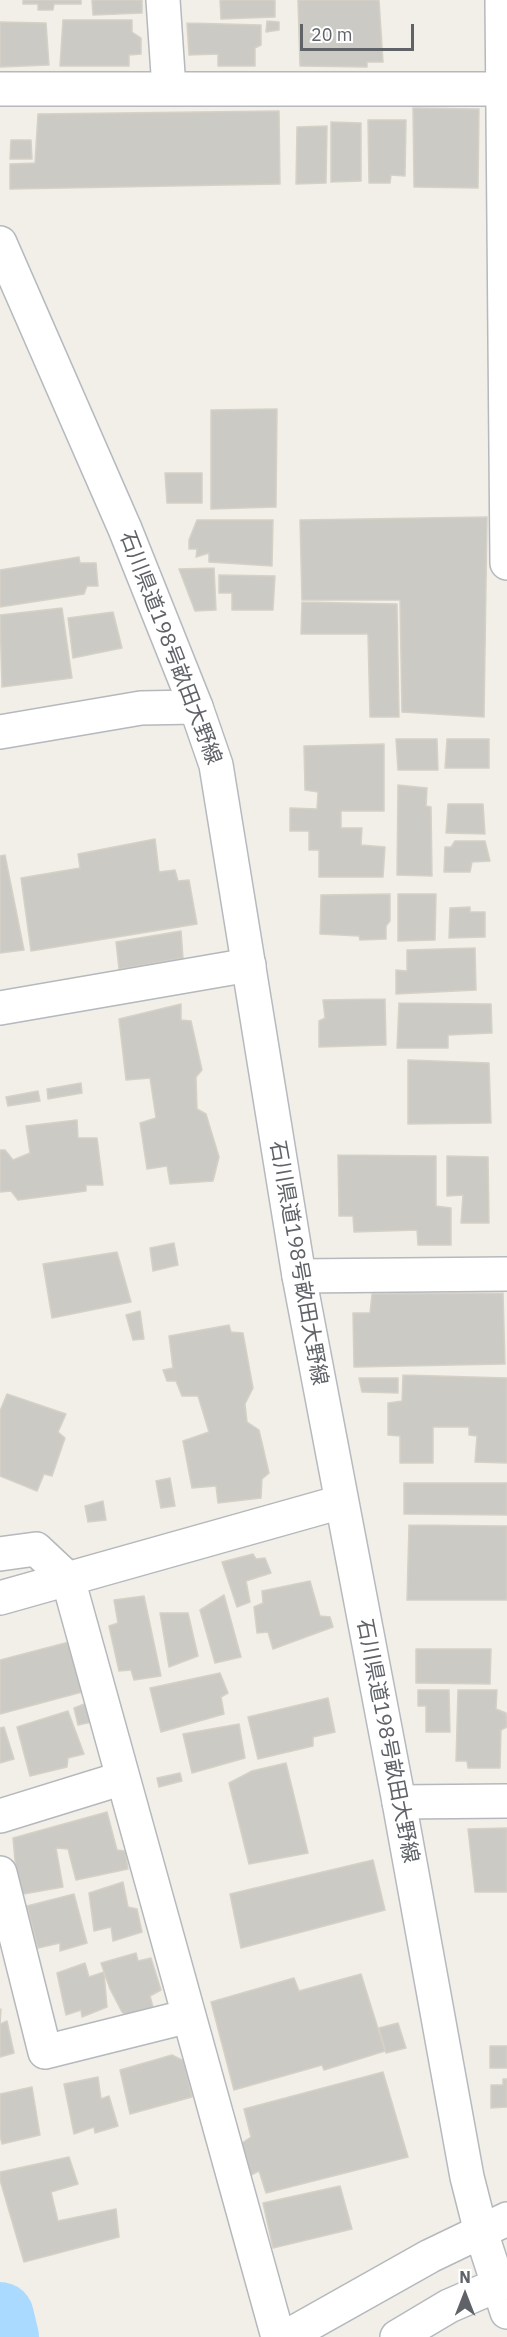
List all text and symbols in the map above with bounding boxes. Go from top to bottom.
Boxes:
scale bar [303,12,417,50]
text: 20 m [311,23,353,46]
street label: 石川県道198号畝田大野線 [114,528,226,768]
street label: 石川県道198号畝田大野線 [264,1139,332,1387]
street label: 石川県道198号畝田大野線 [351,1617,423,1865]
north arrow [435,2265,495,2325]
text: N [459,2267,471,2287]

